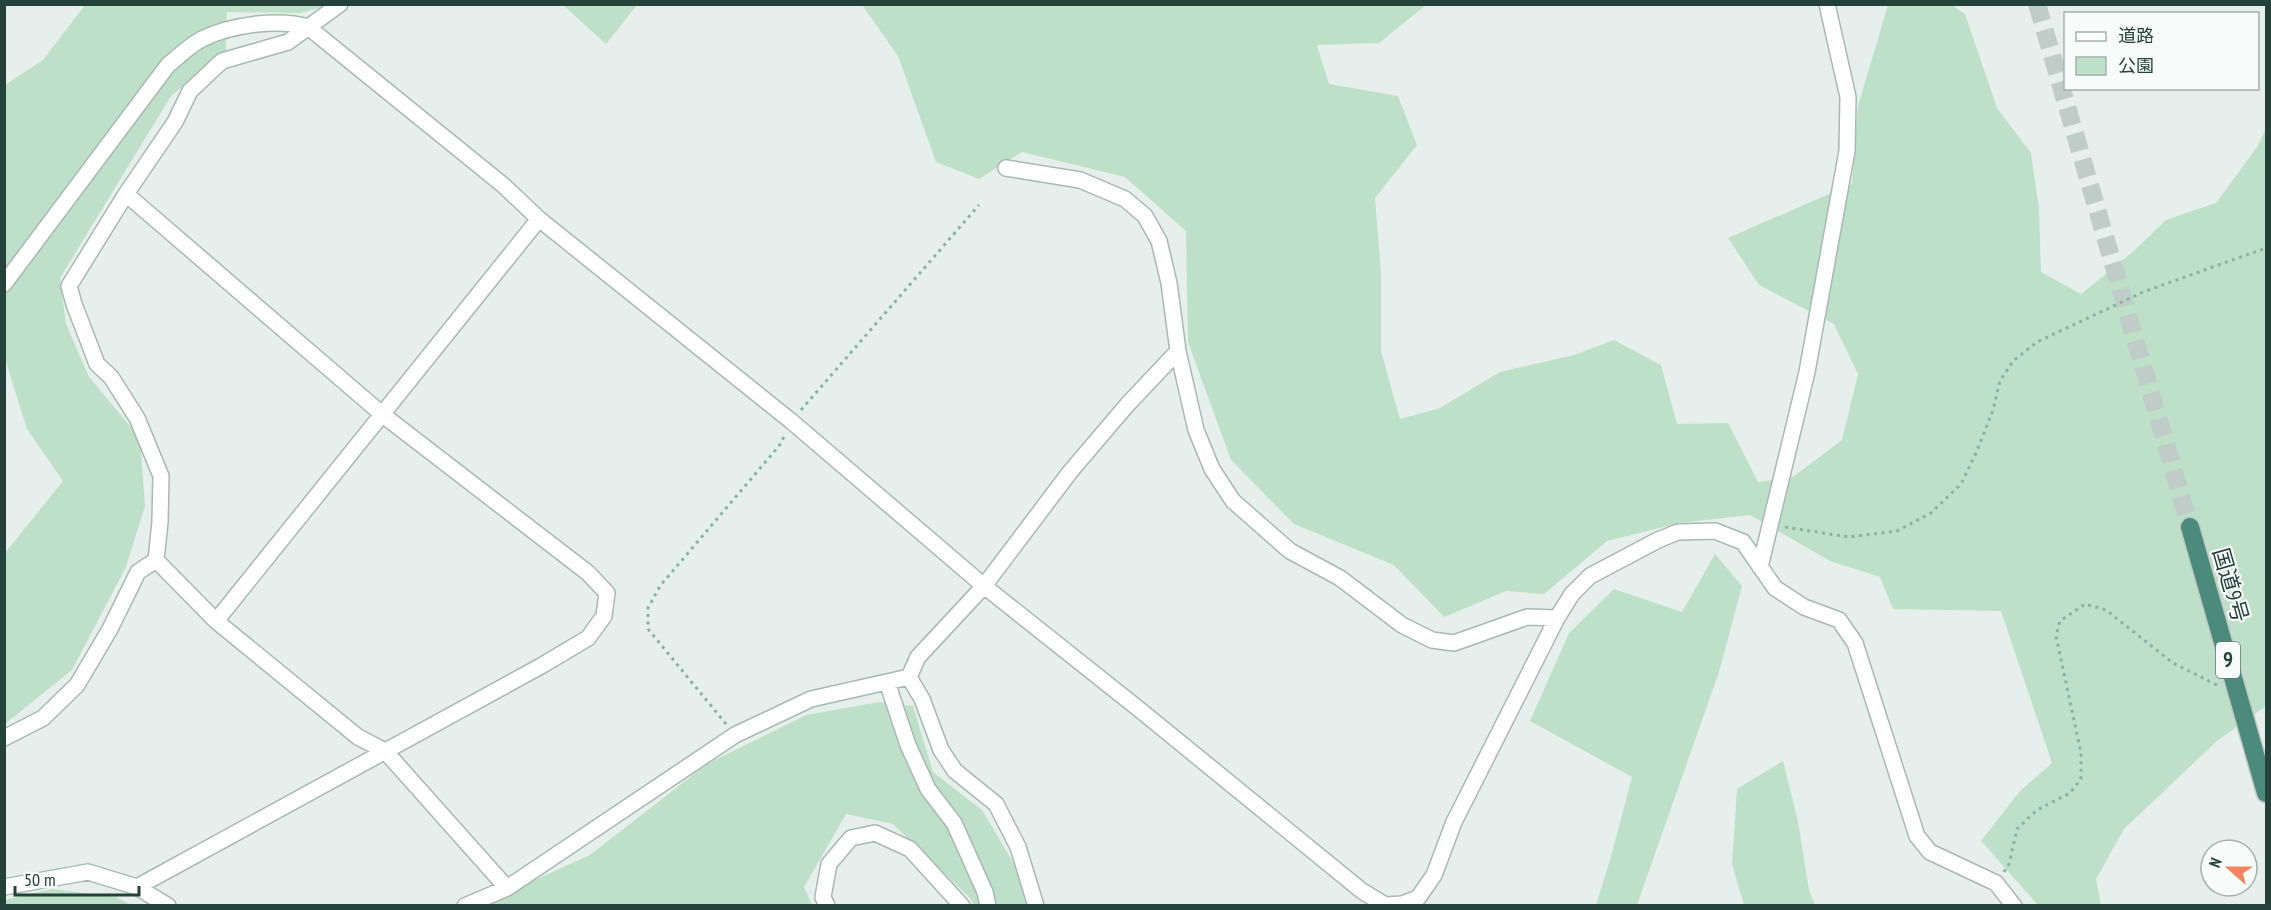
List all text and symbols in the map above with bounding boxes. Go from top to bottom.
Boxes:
legend [2064,12,2259,90]
text: 道路 [2118,24,2154,47]
text: 公園 [2118,54,2154,77]
street label: 国道9号 [2207,545,2255,625]
road number: 9 [2216,642,2240,678]
north arrow [2199,838,2259,898]
text: N [2204,855,2226,870]
scale bar [15,859,140,897]
text: 50 m [24,868,56,891]

